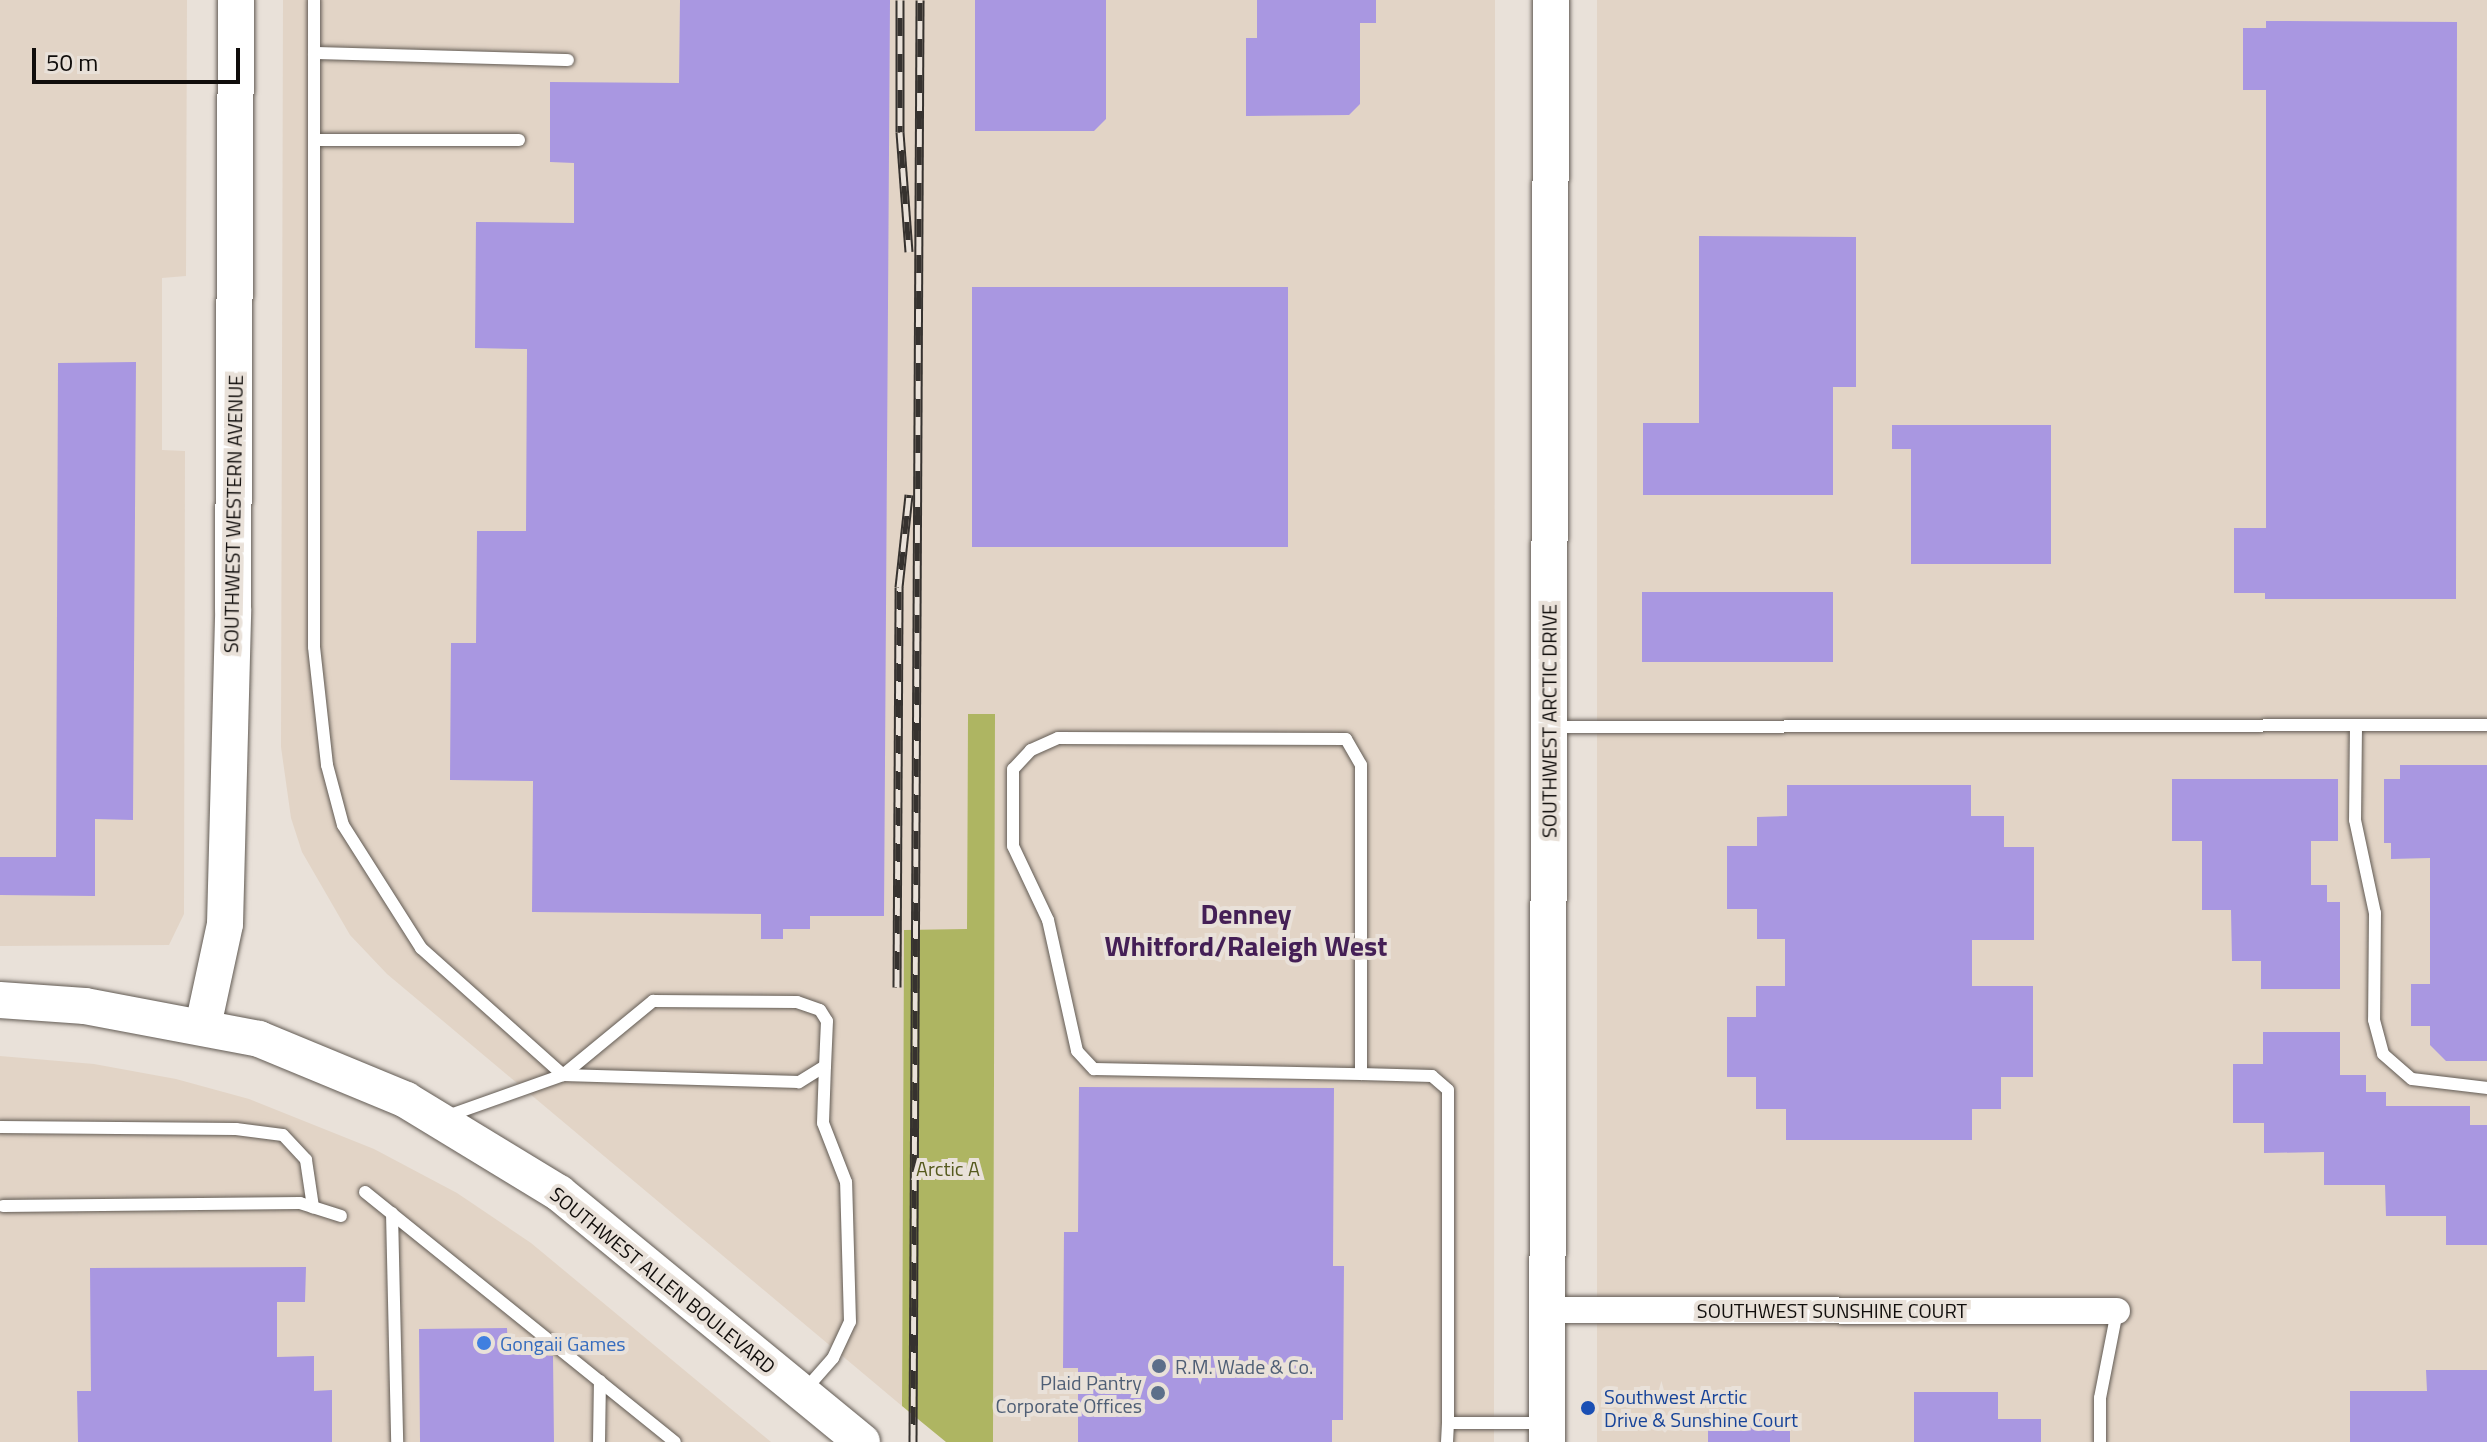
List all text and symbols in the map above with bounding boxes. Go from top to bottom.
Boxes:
scale bar [36,32,244,82]
text: 50 m [46,44,98,80]
street label: SOUTHWEST WESTERN AVENUE [219,375,247,653]
street label: SOUTHWEST ARCTIC DRIVE [1537,604,1561,838]
district label: Denney Whitford/Raleigh West [1105,897,1387,963]
park label: Arctic A [916,1156,980,1180]
street label: SOUTHWEST ALLEN BOULEVARD [546,1182,780,1378]
street label: SOUTHWEST SUNSHINE COURT [1697,1298,1967,1322]
place label: Gongaii Games [500,1331,626,1355]
marker: Gongaii Games [475,1334,493,1352]
place label: R.M. Wade & Co. [1175,1354,1313,1378]
marker: R.M. Wade & Co. [1150,1357,1168,1375]
place label: Plaid Pantry Corporate Offices [995,1370,1142,1417]
marker: Plaid Pantry Corporate Offices [1149,1384,1167,1402]
place label: Southwest Arctic Drive & Sunshine Court [1604,1384,1798,1431]
marker: Southwest Arctic Drive & Sunshine Court [1579,1399,1597,1417]

